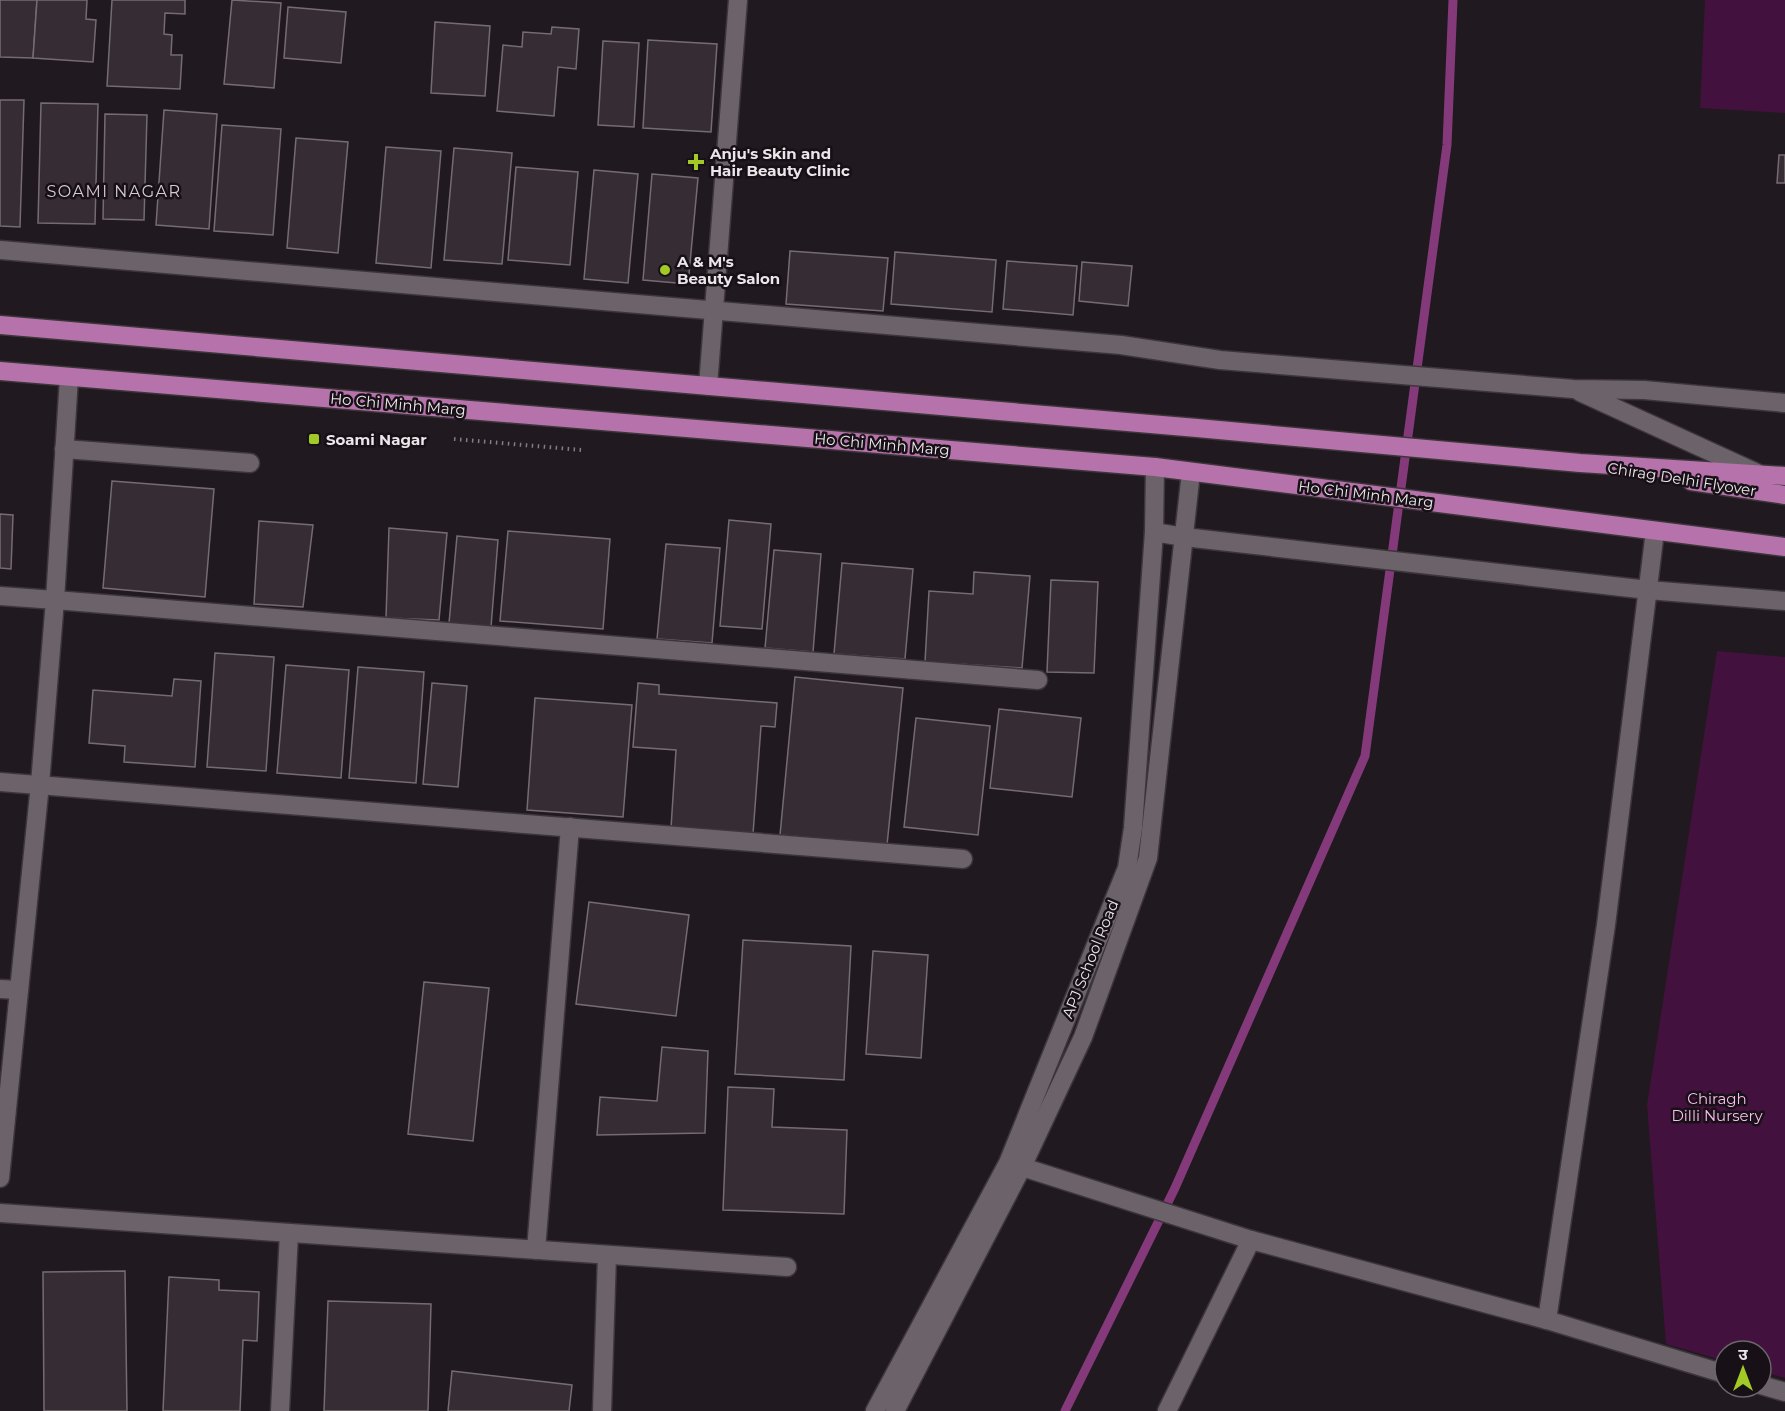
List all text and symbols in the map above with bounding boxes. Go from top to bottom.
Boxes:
place label: Anju's Skin and Hair Beauty Clinic [709,144,850,180]
marker: Anju's Skin and Hair Beauty Clinic [687,153,705,171]
district label: SOAMI NAGAR [46,182,182,201]
place label: A & M's Beauty Salon [676,252,780,288]
marker: A & M's Beauty Salon [658,263,672,277]
street label: Ho Chi Minh Marg [329,389,467,419]
street label: Ho Chi Minh Marg [813,429,951,459]
place label: Soami Nagar [326,430,427,449]
marker: Soami Nagar [307,432,321,446]
street label: Chirag Delhi Flyover [1606,458,1758,500]
street label: Ho Chi Minh Marg [1297,476,1435,512]
street label: APJ School Road [1058,897,1122,1021]
park label: Chiragh Dilli Nursery [1671,1089,1763,1125]
north arrow [1713,1339,1773,1399]
text: उ [1738,1345,1748,1364]

